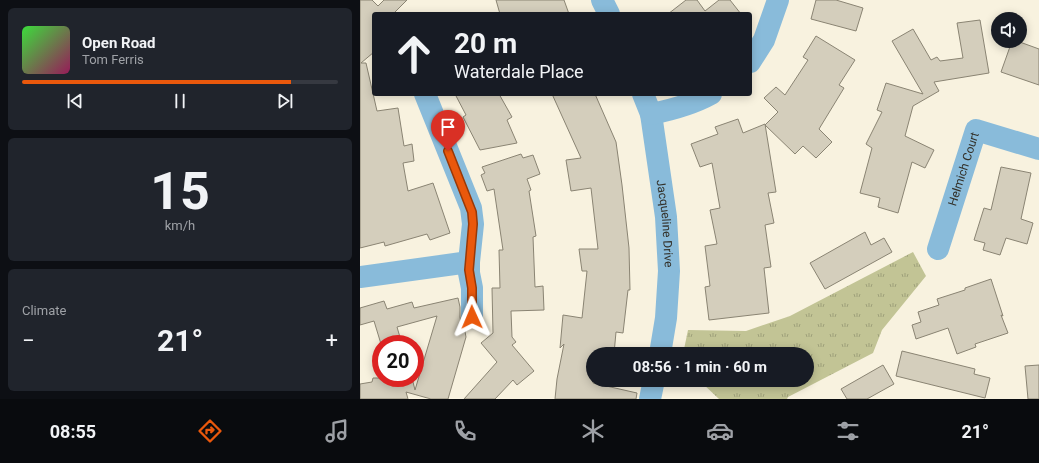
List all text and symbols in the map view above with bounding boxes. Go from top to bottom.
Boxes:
map controls [991,12,1027,48]
button: sound [991,12,1027,48]
text: 20 m [454,27,517,60]
icon: ahead [388,28,440,80]
text: Open Road [82,34,156,52]
text: Tom Ferris [82,52,144,67]
text: Waterdale Place [454,61,584,82]
icon: previous [64,90,86,112]
icon: pause [169,90,191,112]
icon: next [274,90,296,112]
pin [431,110,465,151]
icon: arrive [437,116,459,138]
street label: Helmich Court [945,130,982,208]
text: 15 [150,161,210,222]
street label: Jacqueline Drive [654,179,676,268]
text: km/h [165,218,195,233]
position arrow [451,296,493,338]
text: Climate [22,303,66,318]
text: 21° [157,323,203,358]
text: − [22,328,35,353]
text: + [326,328,338,353]
speed limit sign: 20 [372,335,424,387]
text: 08:56 · 1 min · 60 m [633,358,767,376]
icon: directions [196,417,224,445]
icon: music [323,417,351,445]
icon: phone [451,417,479,445]
icon: climate [579,417,607,445]
icon: car [706,417,734,445]
icon: filters [834,417,862,445]
text: 08:55 [50,421,96,442]
text: 21° [961,421,989,442]

